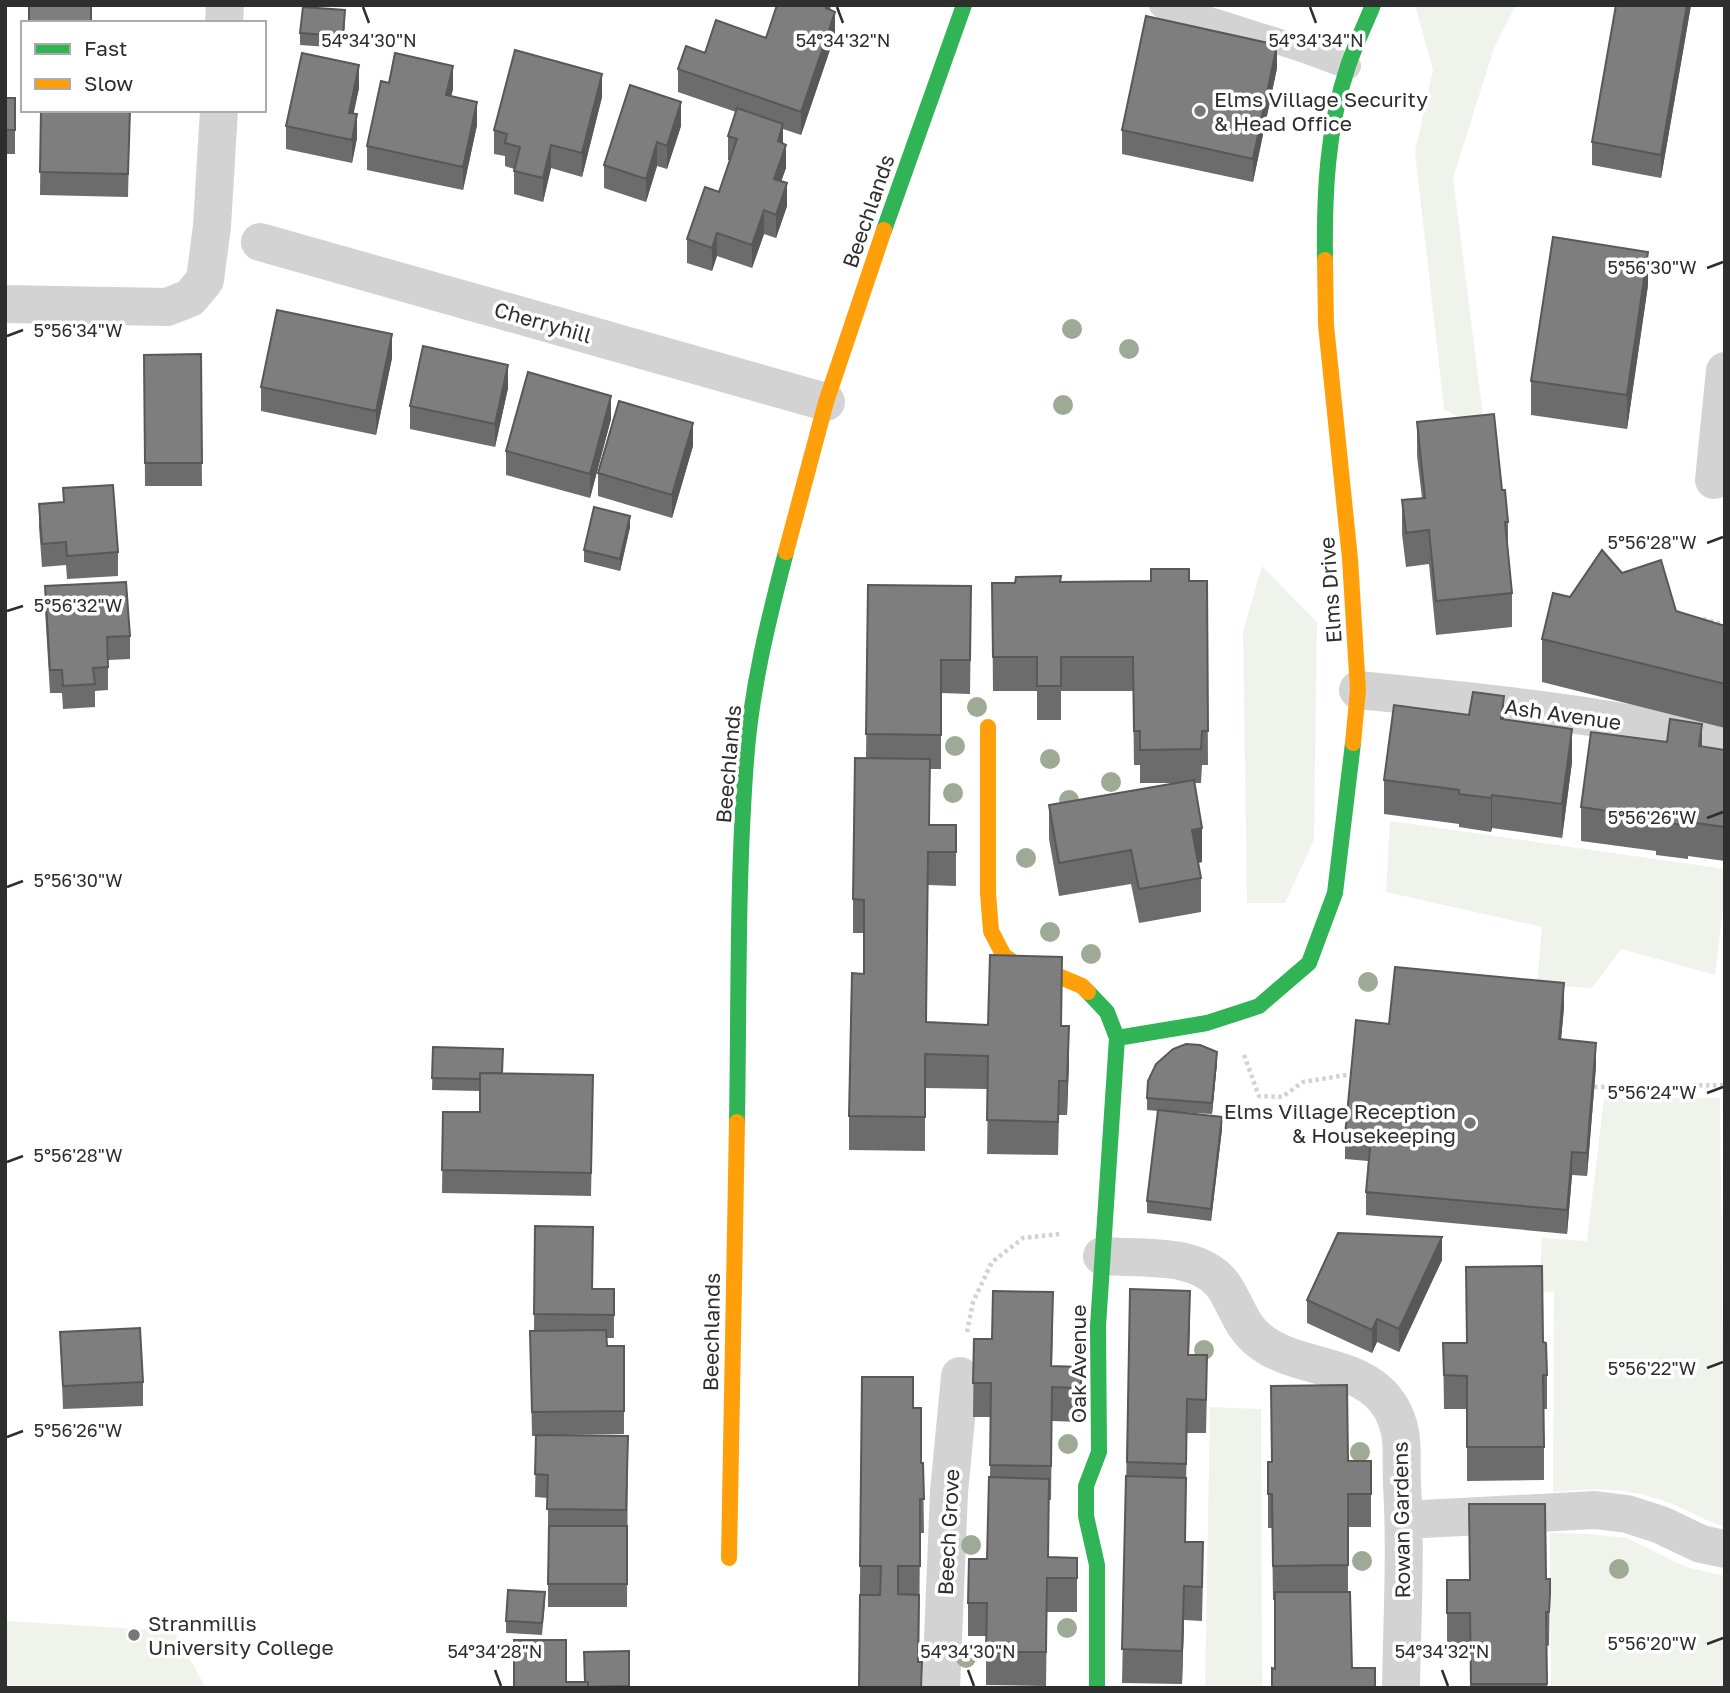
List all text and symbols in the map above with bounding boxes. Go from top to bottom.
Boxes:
legend [21,21,266,112]
text: 54°34'30"N [321,29,417,51]
text: 54°34'32"N [796,29,890,51]
text: 54°34'34"N [1268,29,1364,51]
text: Fast [84,35,127,61]
text: Slow [84,70,133,96]
place label: Elms Village Security & Head Office [1214,86,1428,136]
marker: Elms Village Security & Head Office [1192,103,1208,119]
street label: Beechlands [836,151,900,271]
text: 5°56'30"W [1607,256,1697,278]
street label: Cherryhill [491,296,595,348]
text: 5°56'34"W [34,319,122,341]
text: 5°56'28"W [1608,531,1696,553]
street label: Elms Drive [1313,536,1347,644]
text: 5°56'32"W [34,594,122,616]
street label: Ash Avenue [1503,693,1623,735]
street label: Beechlands [710,704,746,824]
text: 5°56'26"W [1608,806,1696,828]
text: 5°56'30"W [33,869,123,891]
text: 5°56'24"W [1608,1081,1696,1103]
place label: Elms Village Reception & Housekeeping [1224,1098,1456,1148]
marker: Elms Village Reception & Housekeeping [1462,1115,1478,1131]
text: 5°56'28"W [34,1144,122,1166]
street label: Beechlands [697,1273,725,1391]
street label: Oak Avenue [1065,1305,1091,1423]
text: 5°56'22"W [1608,1357,1696,1379]
text: 5°56'26"W [34,1419,122,1441]
street label: Rowan Gardens [1387,1441,1415,1599]
street label: Beech Grove [932,1468,964,1596]
place label: Stranmillis University College [148,1610,334,1660]
marker: Stranmillis University College [126,1627,142,1643]
text: 5°56'20"W [1607,1632,1697,1654]
text: 54°34'28"N [447,1640,543,1662]
text: 54°34'30"N [920,1640,1016,1662]
text: 54°34'32"N [1395,1640,1489,1662]

